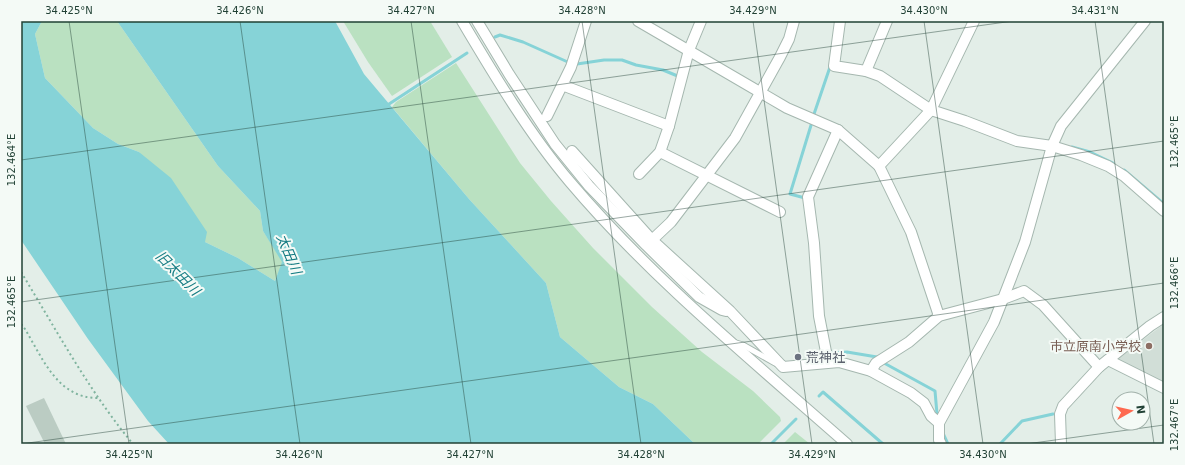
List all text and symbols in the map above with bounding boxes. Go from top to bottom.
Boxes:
text: 34.425°N [45,5,93,16]
text: 34.426°N [216,5,264,16]
text: 34.427°N [387,5,435,16]
text: 34.428°N [558,5,606,16]
text: 34.429°N [729,5,777,16]
text: 34.430°N [900,5,948,16]
text: 34.431°N [1071,5,1119,16]
text: 132.465°E [1169,116,1180,168]
text: 132.464°E [6,134,17,186]
water label: 太田川 [273,232,305,278]
water label: 旧太田川 [153,248,205,300]
text: 132.466°E [1169,257,1180,309]
text: 132.465°E [6,276,17,328]
place label: 市立原南小学校 [1050,339,1141,354]
marker: 市立原南小学校 [1144,341,1154,351]
place label: 荒神社 [806,350,845,365]
marker: 荒神社 [793,352,803,362]
north arrow [1111,391,1151,431]
text: 132.467°E [1169,399,1180,451]
text: N [1133,404,1147,415]
text: 34.425°N [105,449,153,460]
text: 34.426°N [275,449,323,460]
text: 34.427°N [446,449,494,460]
text: 34.428°N [617,449,665,460]
text: 34.429°N [788,449,836,460]
text: 34.430°N [959,449,1007,460]

